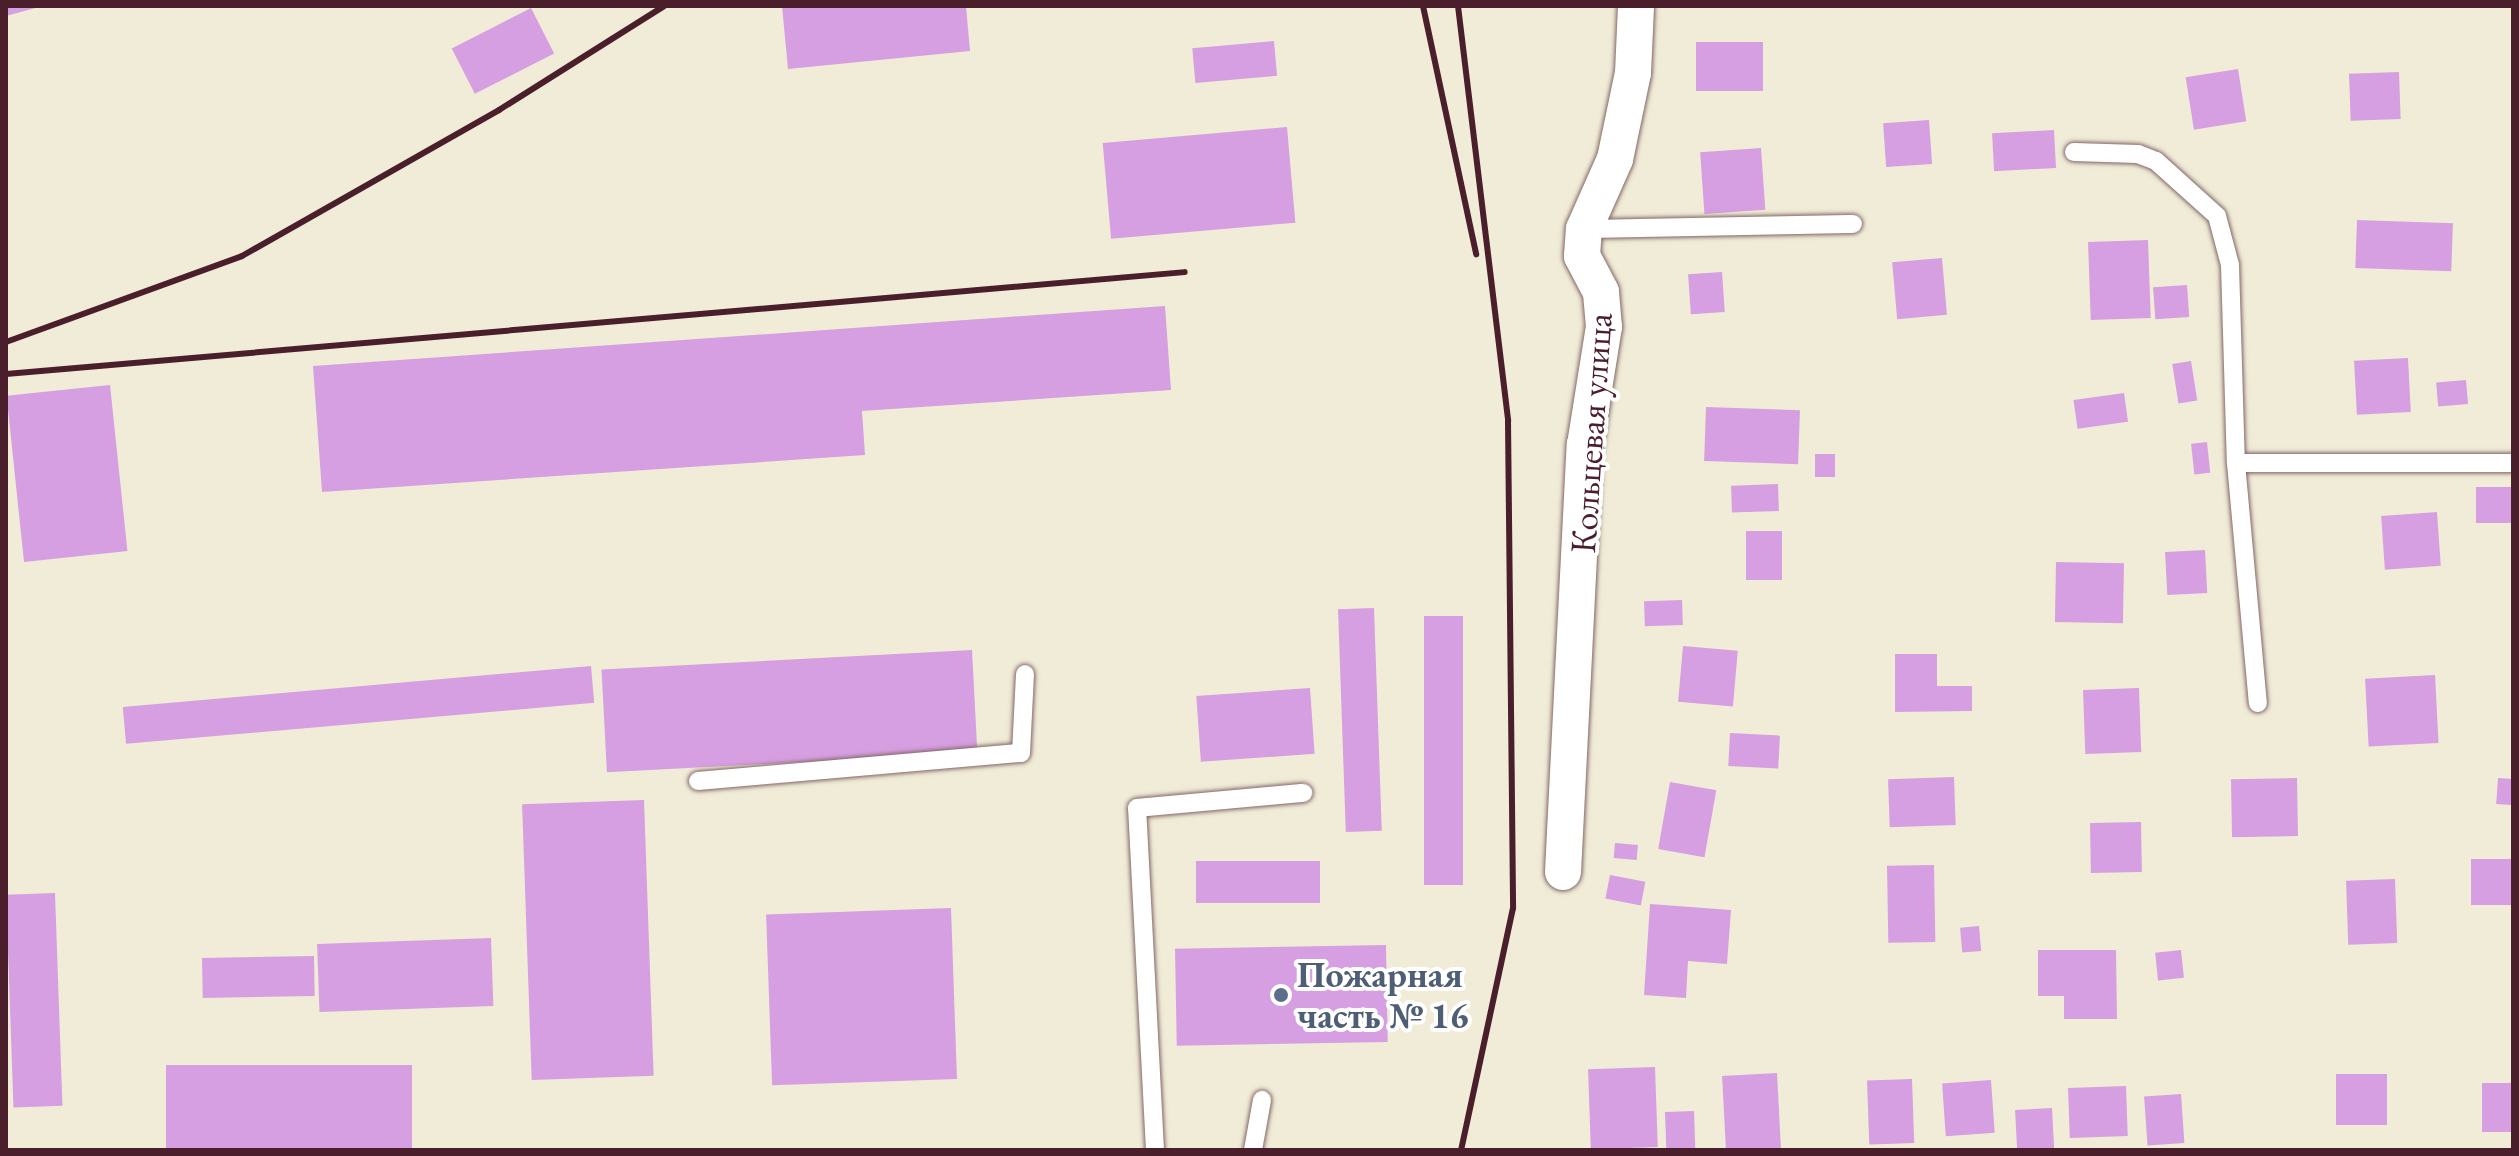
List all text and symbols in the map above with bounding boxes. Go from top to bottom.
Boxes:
street label: Кольцевая улица [1561,311,1621,555]
place label: Пожарная часть № 16 [1297,952,1468,1037]
marker: Пожарная часть № 16 [1272,986,1290,1004]

